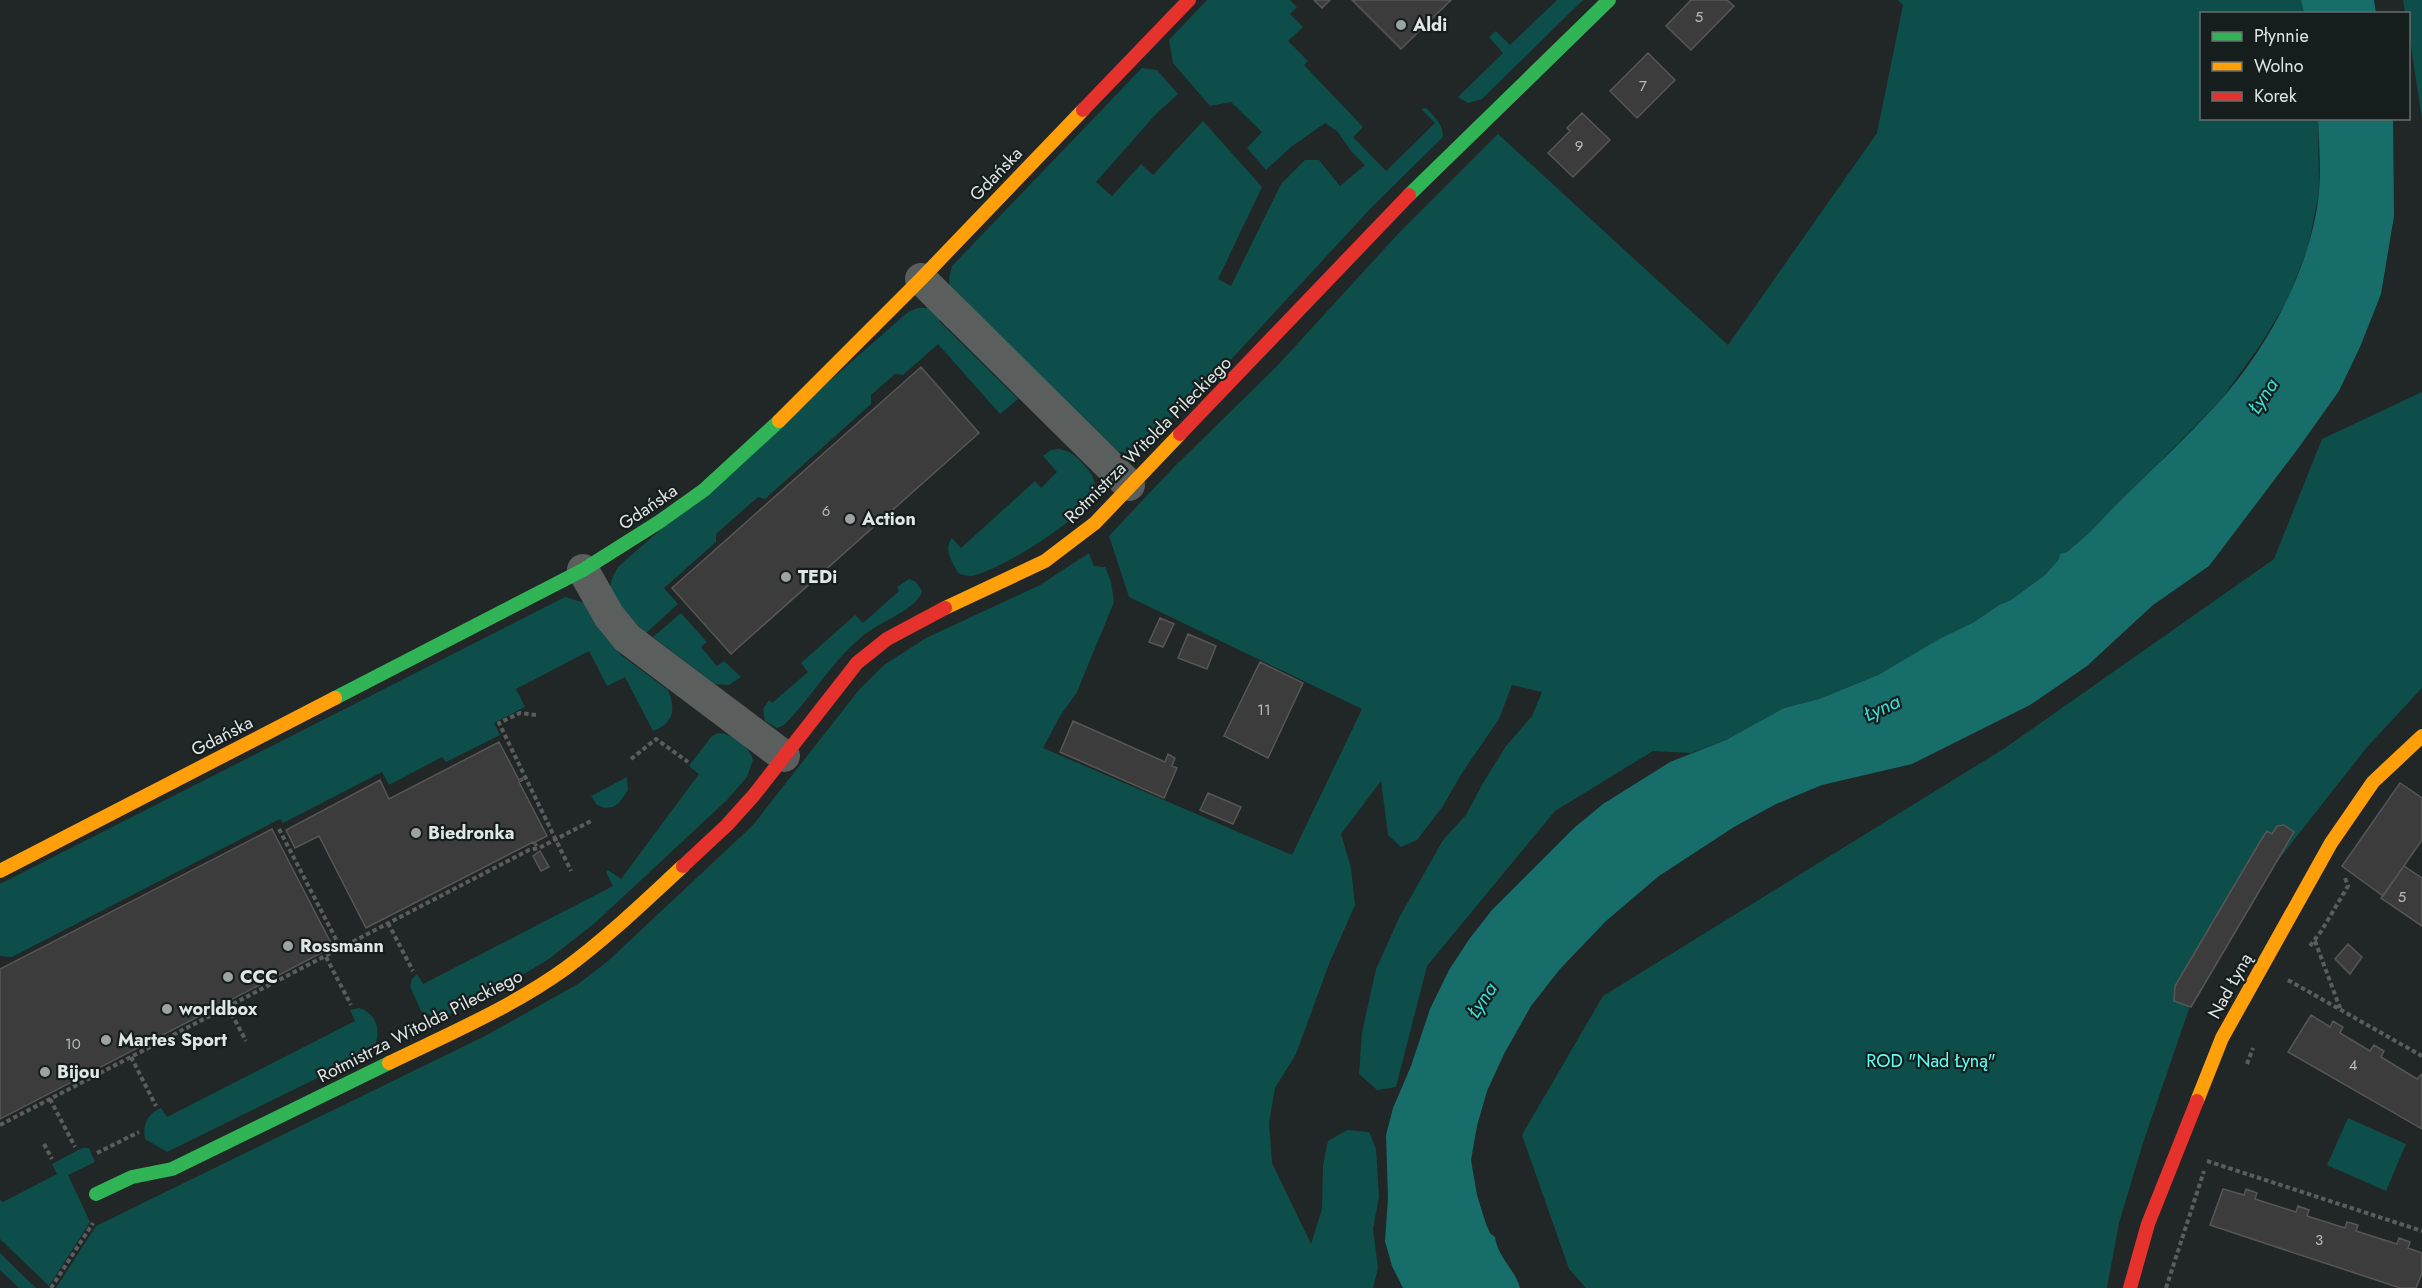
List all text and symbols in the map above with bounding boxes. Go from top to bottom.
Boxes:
house number: 5 [1695,6,1703,28]
place label: Aldi [1412,12,1447,38]
legend [2200,12,2410,120]
marker: Aldi [1394,18,1408,32]
text: Płynnie [2254,23,2309,49]
text: Wolno [2254,53,2304,79]
house number: 7 [1639,75,1647,97]
text: Korek [2254,83,2297,109]
house number: 9 [1575,135,1583,157]
street label: Gdańska [964,141,1028,207]
street label: Rotmistrza Witolda Pileckiego [1058,350,1238,530]
water label: Łyna [2240,372,2286,420]
street label: Gdańska [613,478,683,536]
house number: 6 [822,500,830,522]
place label: Action [861,506,916,532]
marker: Action [843,512,857,526]
place label: TEDi [798,564,837,590]
marker: TEDi [779,570,793,584]
water label: Łyna [1859,687,1905,729]
house number: 11 [1257,699,1271,721]
street label: Gdańska [187,709,257,763]
place label: Biedronka [428,820,515,846]
marker: Biedronka [409,826,423,840]
house number: 5 [2398,886,2406,908]
place label: Rossmann [300,933,384,959]
marker: Rossmann [281,939,295,953]
street label: Nad Łyną [2201,948,2259,1024]
street label: Rotmistrza Witolda Pileckiego [313,963,527,1089]
place label: CCC [240,964,278,990]
marker: CCC [221,970,235,984]
water label: Łyna [1459,976,1505,1024]
place label: worldbox [178,996,258,1022]
marker: worldbox [160,1002,174,1016]
place label: Martes Sport [118,1027,227,1053]
house number: 10 [65,1033,81,1055]
marker: Martes Sport [99,1033,113,1047]
park label: ROD "Nad Łyną" [1866,1048,1996,1074]
house number: 4 [2349,1054,2358,1076]
place label: Bijou [57,1059,100,1085]
marker: Bijou [38,1065,52,1079]
house number: 3 [2315,1229,2323,1251]

